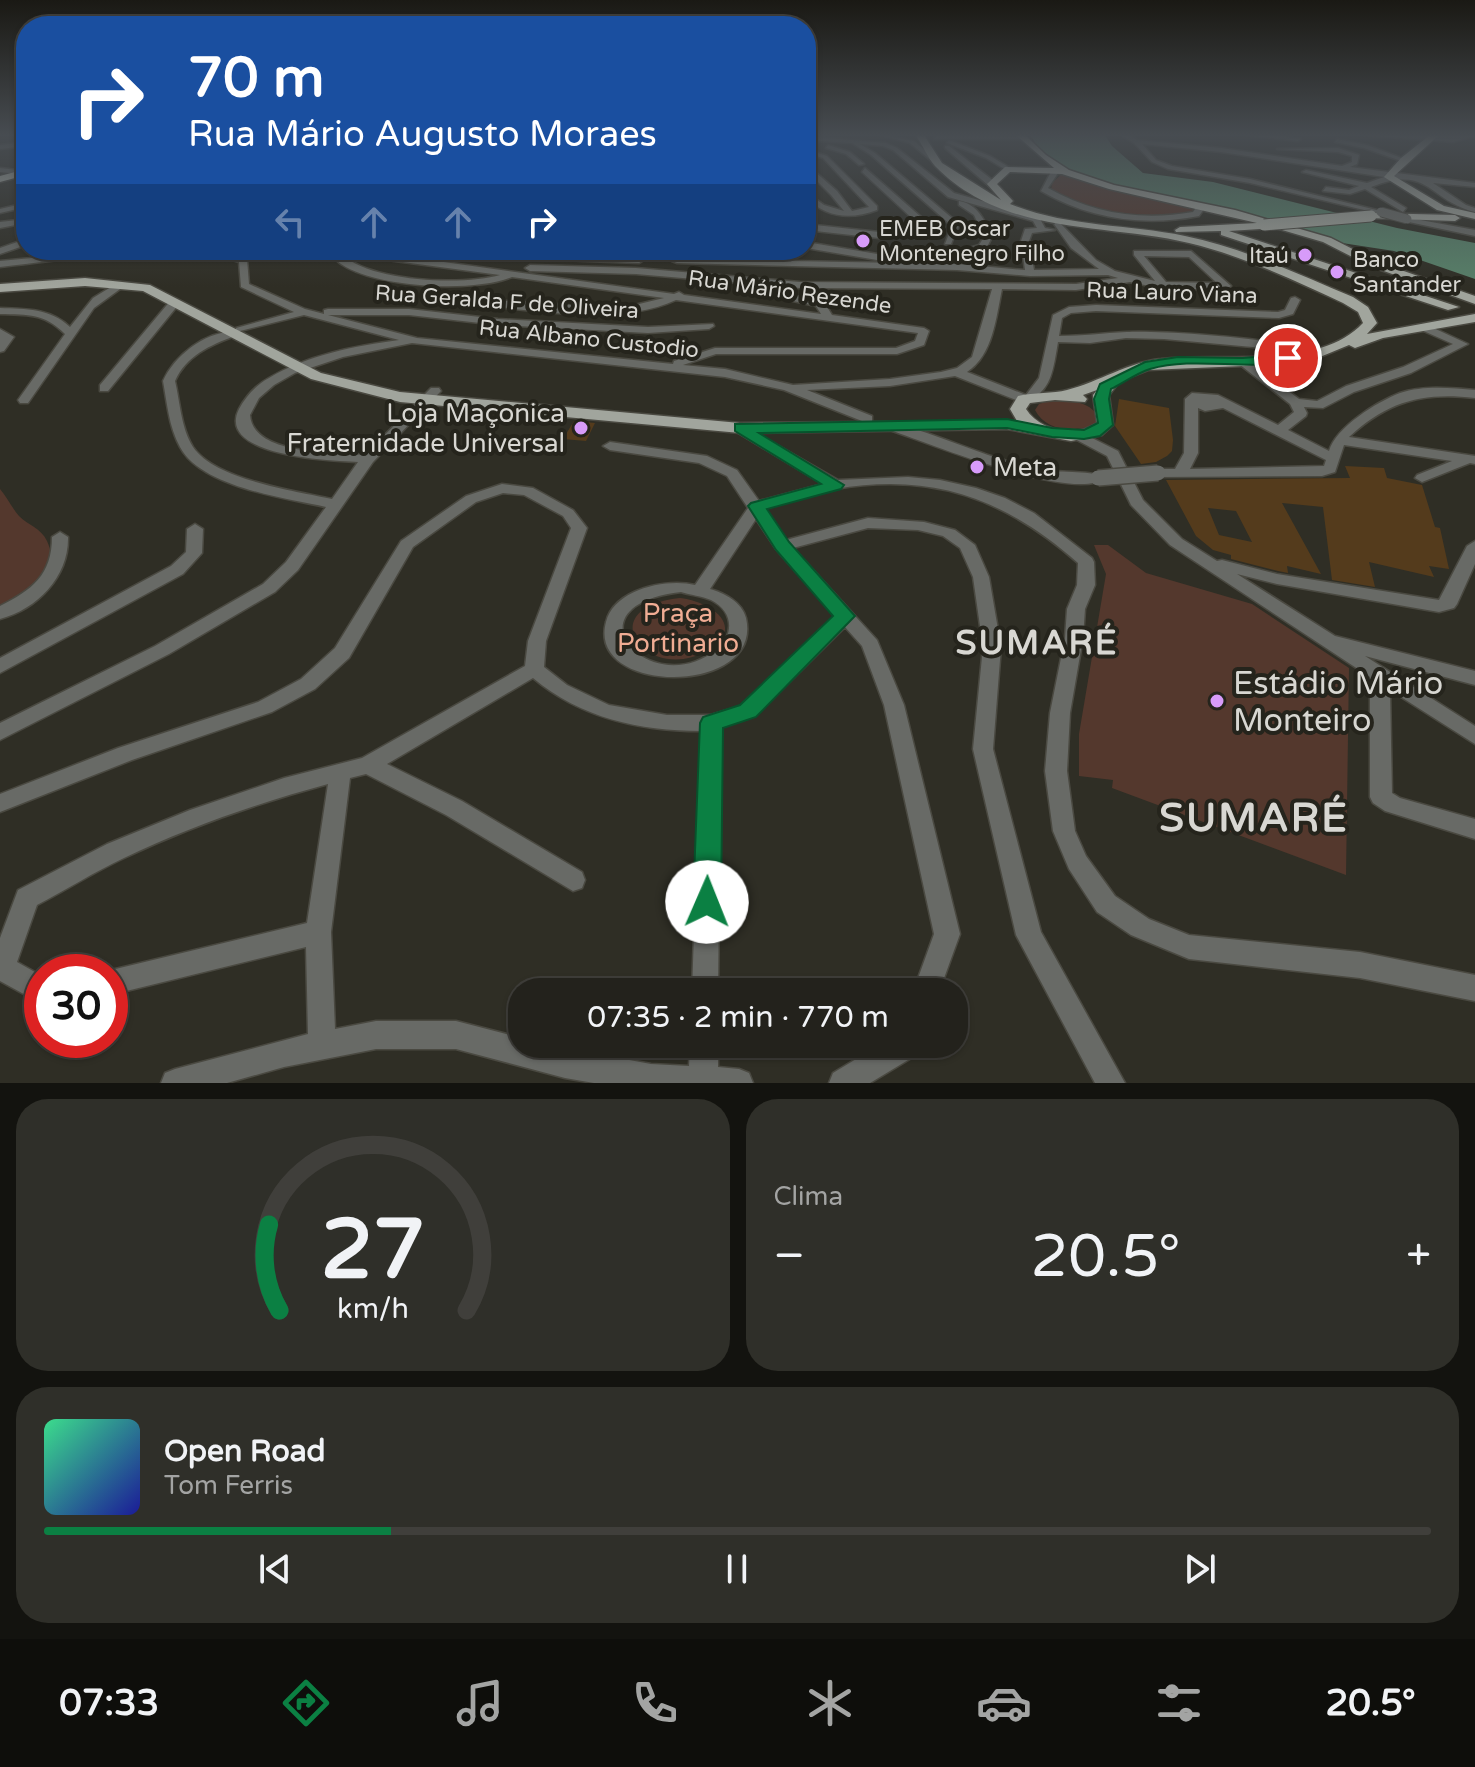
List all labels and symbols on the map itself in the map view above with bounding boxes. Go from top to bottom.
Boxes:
place label: EMEB Oscar Montenegro Filho [879,216,1065,267]
marker: EMEB Oscar Montenegro Filho [854,232,872,250]
place label: Itaú [1249,243,1289,269]
marker: Itaú [1296,246,1314,264]
place label: Banco Santander [1353,247,1462,298]
marker: Banco Santander [1328,263,1346,281]
street label: Rua Mário Rezende [687,265,893,319]
street label: Rua Lauro Viana [1086,277,1258,309]
street label: Rua Geralda F de Oliveira [374,280,640,324]
street label: Rua Albano Custodio [478,315,700,363]
pin [1254,324,1322,392]
place label: Loja Maçonica Fraternidade Universal [287,398,565,459]
marker: Loja Maçonica Fraternidade Universal [572,419,590,437]
place label: Meta [993,452,1057,483]
marker: Meta [968,458,986,476]
park label: Praça Portinario [617,598,739,659]
district label: SUMARÉ [956,622,1118,664]
place label: Estádio Mário Monteiro [1233,665,1443,740]
marker: Estádio Mário Monteiro [1208,692,1226,710]
district label: SUMARÉ [1159,794,1349,842]
position arrow [665,860,749,944]
speed limit sign: 30 [24,954,128,1058]

